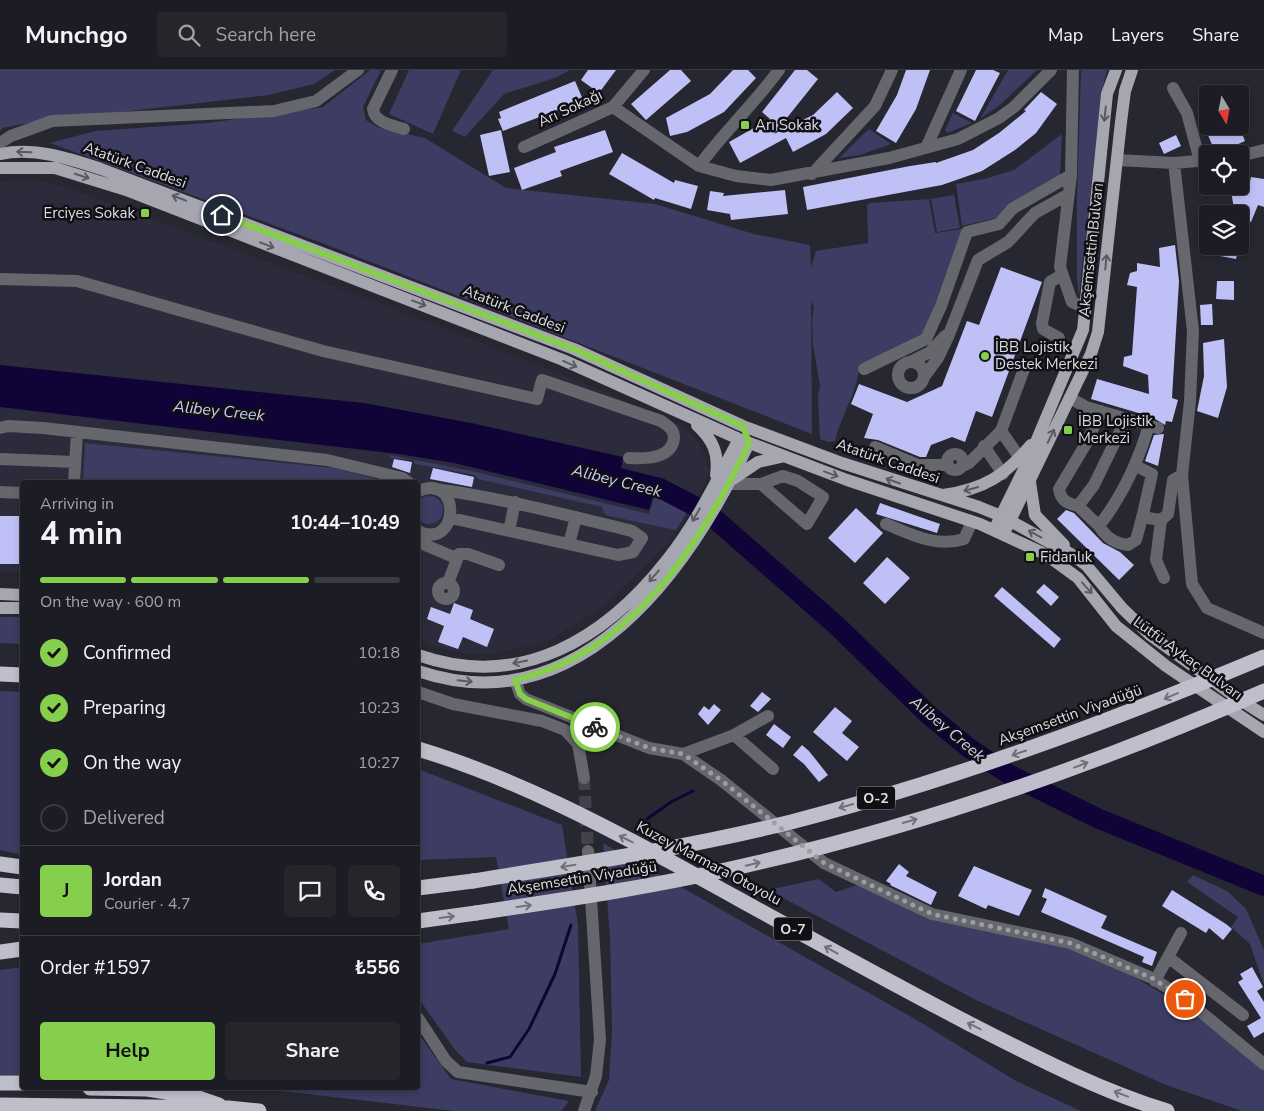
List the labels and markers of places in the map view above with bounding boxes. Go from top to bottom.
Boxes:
place label: Arı Sokak [755,115,820,135]
marker: Arı Sokak [739,119,751,131]
pin [201,194,243,236]
place label: Erciyes Sokak [43,203,135,223]
marker: Erciyes Sokak [139,207,151,219]
place label: İBB Lojistik Destek Merkezi [995,337,1098,374]
marker: İBB Lojistik Destek Merkezi [979,350,991,362]
place label: İBB Lojistik Merkezi [1078,411,1153,448]
marker: İBB Lojistik Merkezi [1062,424,1074,436]
place label: Fidanlık [1040,547,1093,567]
marker: Fidanlık [1024,551,1036,563]
pin [1164,978,1206,1020]

